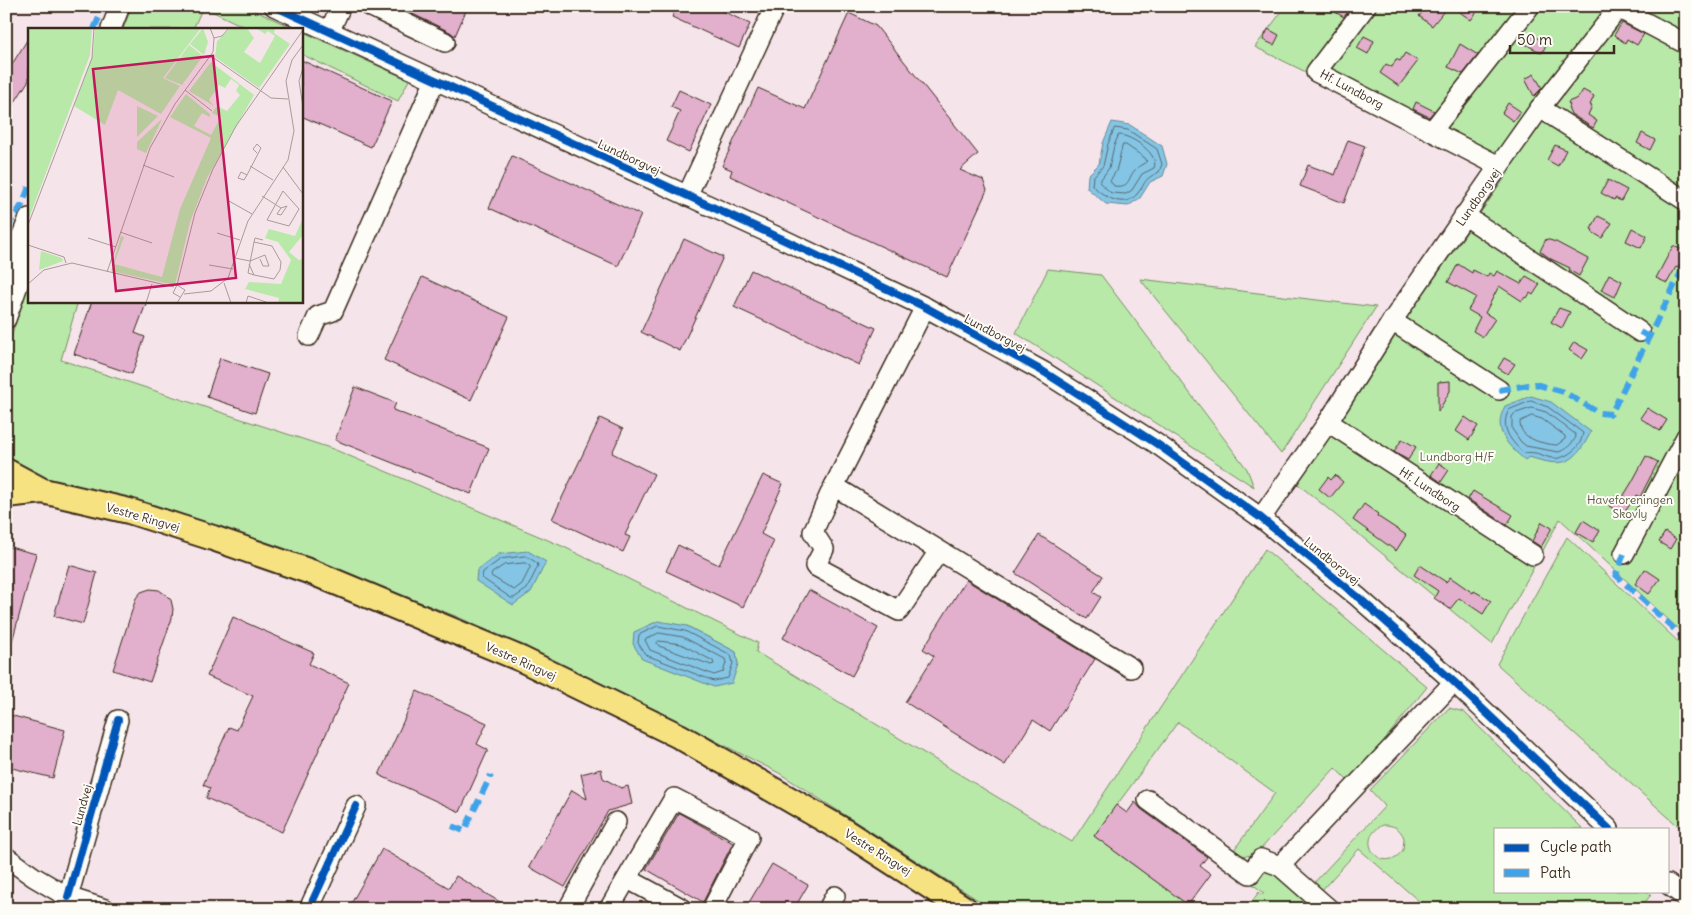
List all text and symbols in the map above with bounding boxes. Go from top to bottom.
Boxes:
scale bar [1510,22,1613,54]
inset map [28,28,302,302]
text: 50 m [1517,30,1552,49]
street label: Hf. Lundborg [1318,66,1386,112]
street label: Lundborgvej [595,136,663,178]
street label: Lundborgvej [1453,165,1503,229]
street label: Lundborgvej [962,311,1028,355]
park label: Lundborg H/F [1420,449,1495,464]
street label: Hf. Lundborg [1397,464,1463,514]
park label: Haveforeningen Skovly [1587,492,1673,521]
street label: Vestre Ringvej [105,499,181,535]
street label: Lundborgvej [1301,534,1363,588]
street label: Vestre Ringvej [483,639,559,683]
street label: Lundvej [69,783,95,827]
street label: Vestre Ringvej [842,826,914,878]
legend [1494,828,1670,892]
text: Cycle path [1540,837,1612,856]
text: Path [1540,863,1571,882]

